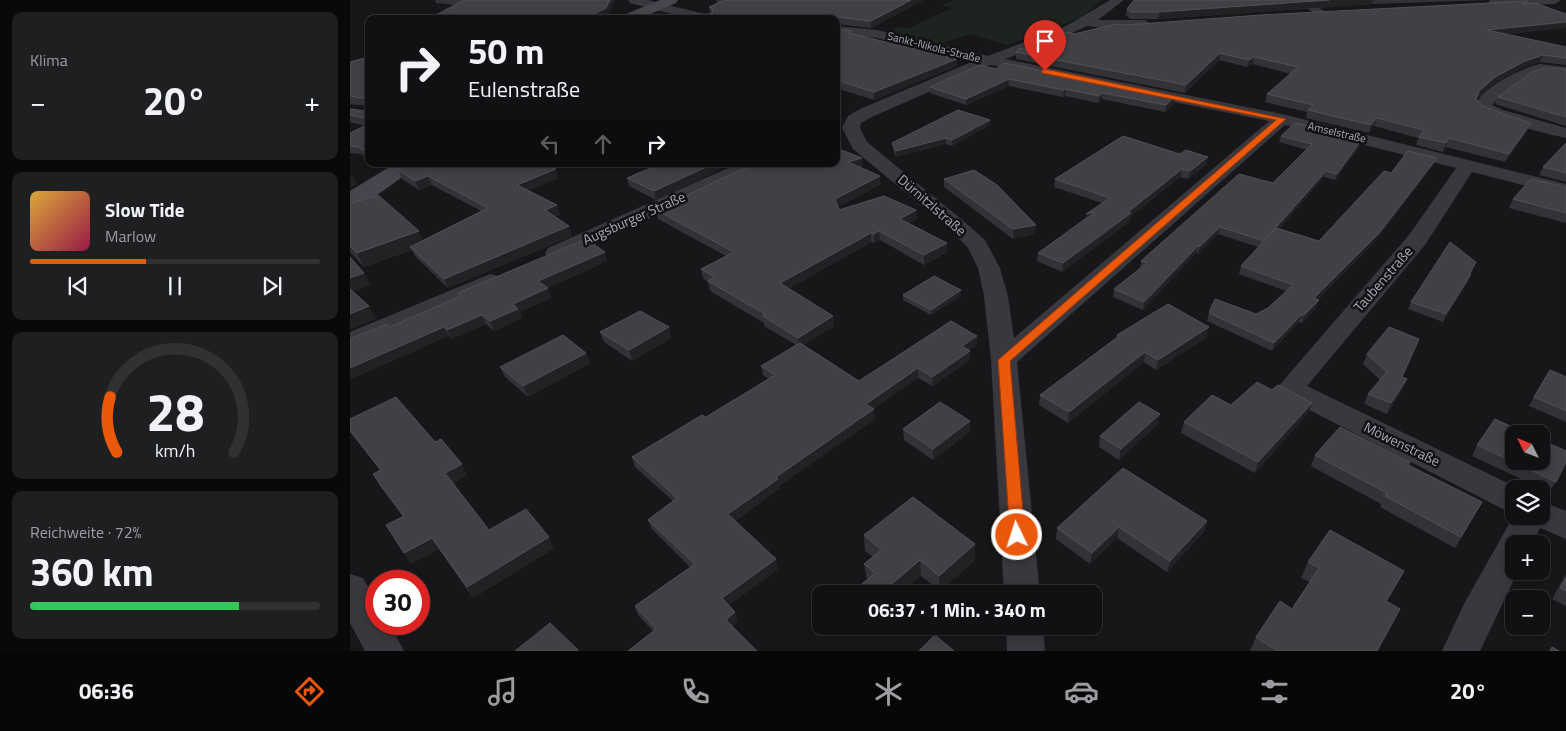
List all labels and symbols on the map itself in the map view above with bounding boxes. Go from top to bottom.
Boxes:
pin [1024,20,1066,71]
street label: Sankt-Nikola-Straße [886,28,983,66]
street label: Amselstraße [1306,118,1368,147]
street label: Dürnitzlstraße [893,169,971,240]
street label: Augsburger Straße [579,185,689,250]
street label: Taubenstraße [1348,241,1417,316]
street label: Möwenstraße [1360,416,1444,471]
north arrow [1505,425,1550,470]
position arrow [990,508,1042,560]
speed limit sign: 30 [365,570,430,635]

